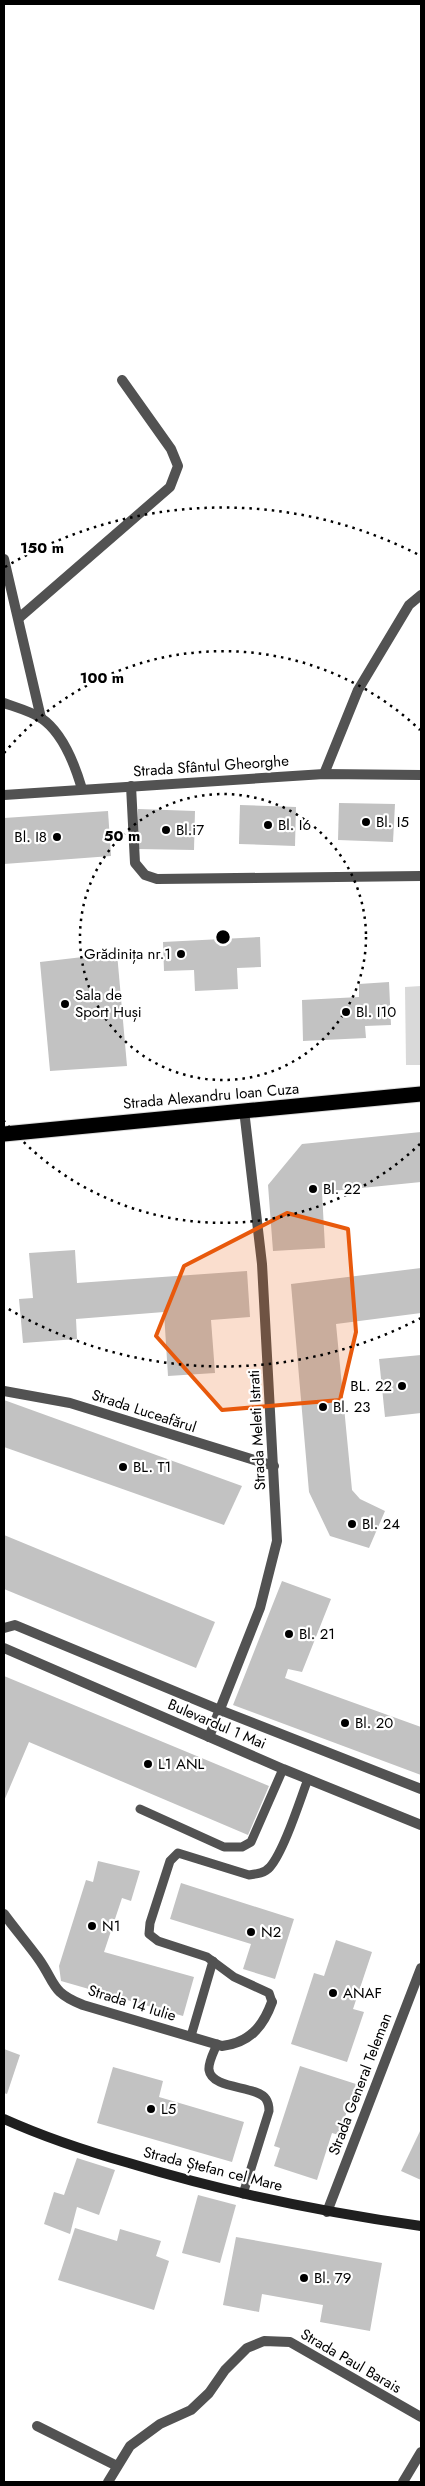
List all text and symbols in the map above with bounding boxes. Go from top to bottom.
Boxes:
text: 150 m [20,537,64,559]
text: 100 m [80,667,124,689]
street label: Strada Sfântul Gheorghe [132,750,290,782]
place label: Bl. I5 [376,811,409,833]
place label: Bl. I6 [278,814,311,836]
marker: Bl. I5 [360,816,372,828]
place label: Bl.i7 [176,819,204,841]
marker: Bl. I6 [262,819,274,831]
marker: Bl.i7 [160,824,172,836]
text: 50 m [104,825,140,847]
place label: Bl. I8 [14,826,47,848]
marker: Bl. I8 [51,831,63,843]
centre of rings [214,928,232,946]
place label: Grădinița nr.1 [84,943,171,965]
marker: Grădinița nr.1 [175,948,187,960]
place label: Sala de Sport Huși [75,984,142,1023]
marker: Sala de Sport Huși [59,998,71,1010]
place label: Bl. I10 [356,1001,396,1023]
marker: Bl. I10 [340,1006,352,1018]
street label: Strada Alexandru Ioan Cuza [122,1077,300,1115]
place label: Bl. 22 [323,1178,361,1200]
marker: Bl. 22 [307,1183,319,1195]
street label: Strada Meleti Istrati [243,1369,271,1491]
place label: BL. 22 [350,1375,392,1397]
marker: BL. 22 [396,1380,408,1392]
street label: Strada Luceafărul [89,1384,199,1438]
place label: Bl. 23 [333,1396,371,1418]
marker: Bl. 23 [317,1401,329,1413]
place label: BL. T1 [133,1456,171,1478]
marker: BL. T1 [117,1461,129,1473]
place label: Bl. 24 [362,1513,400,1535]
marker: Bl. 24 [346,1518,358,1530]
place label: Bl. 21 [299,1623,335,1645]
marker: Bl. 21 [283,1628,295,1640]
street label: Bulevardul 1 Mai [164,1693,270,1755]
place label: Bl. 20 [355,1712,393,1734]
marker: Bl. 20 [339,1717,351,1729]
place label: L1 ANL [158,1753,205,1775]
marker: L1 ANL [142,1758,154,1770]
place label: N1 [102,1915,120,1937]
marker: N1 [86,1920,98,1932]
place label: N2 [261,1921,281,1943]
marker: N2 [245,1926,257,1938]
street label: Strada 14 Iulie [85,1979,179,2027]
place label: ANAF [343,1982,382,2004]
marker: ANAF [327,1987,339,1999]
street label: Strada General Teleman [323,2010,397,2158]
place label: L5 [161,2098,176,2120]
marker: L5 [145,2103,157,2115]
street label: Strada Ștefan cel Mare [141,2141,285,2197]
place label: Bl. 79 [314,2267,351,2289]
marker: Bl. 79 [298,2272,310,2284]
street label: Strada Paul Barais [297,2323,405,2399]

